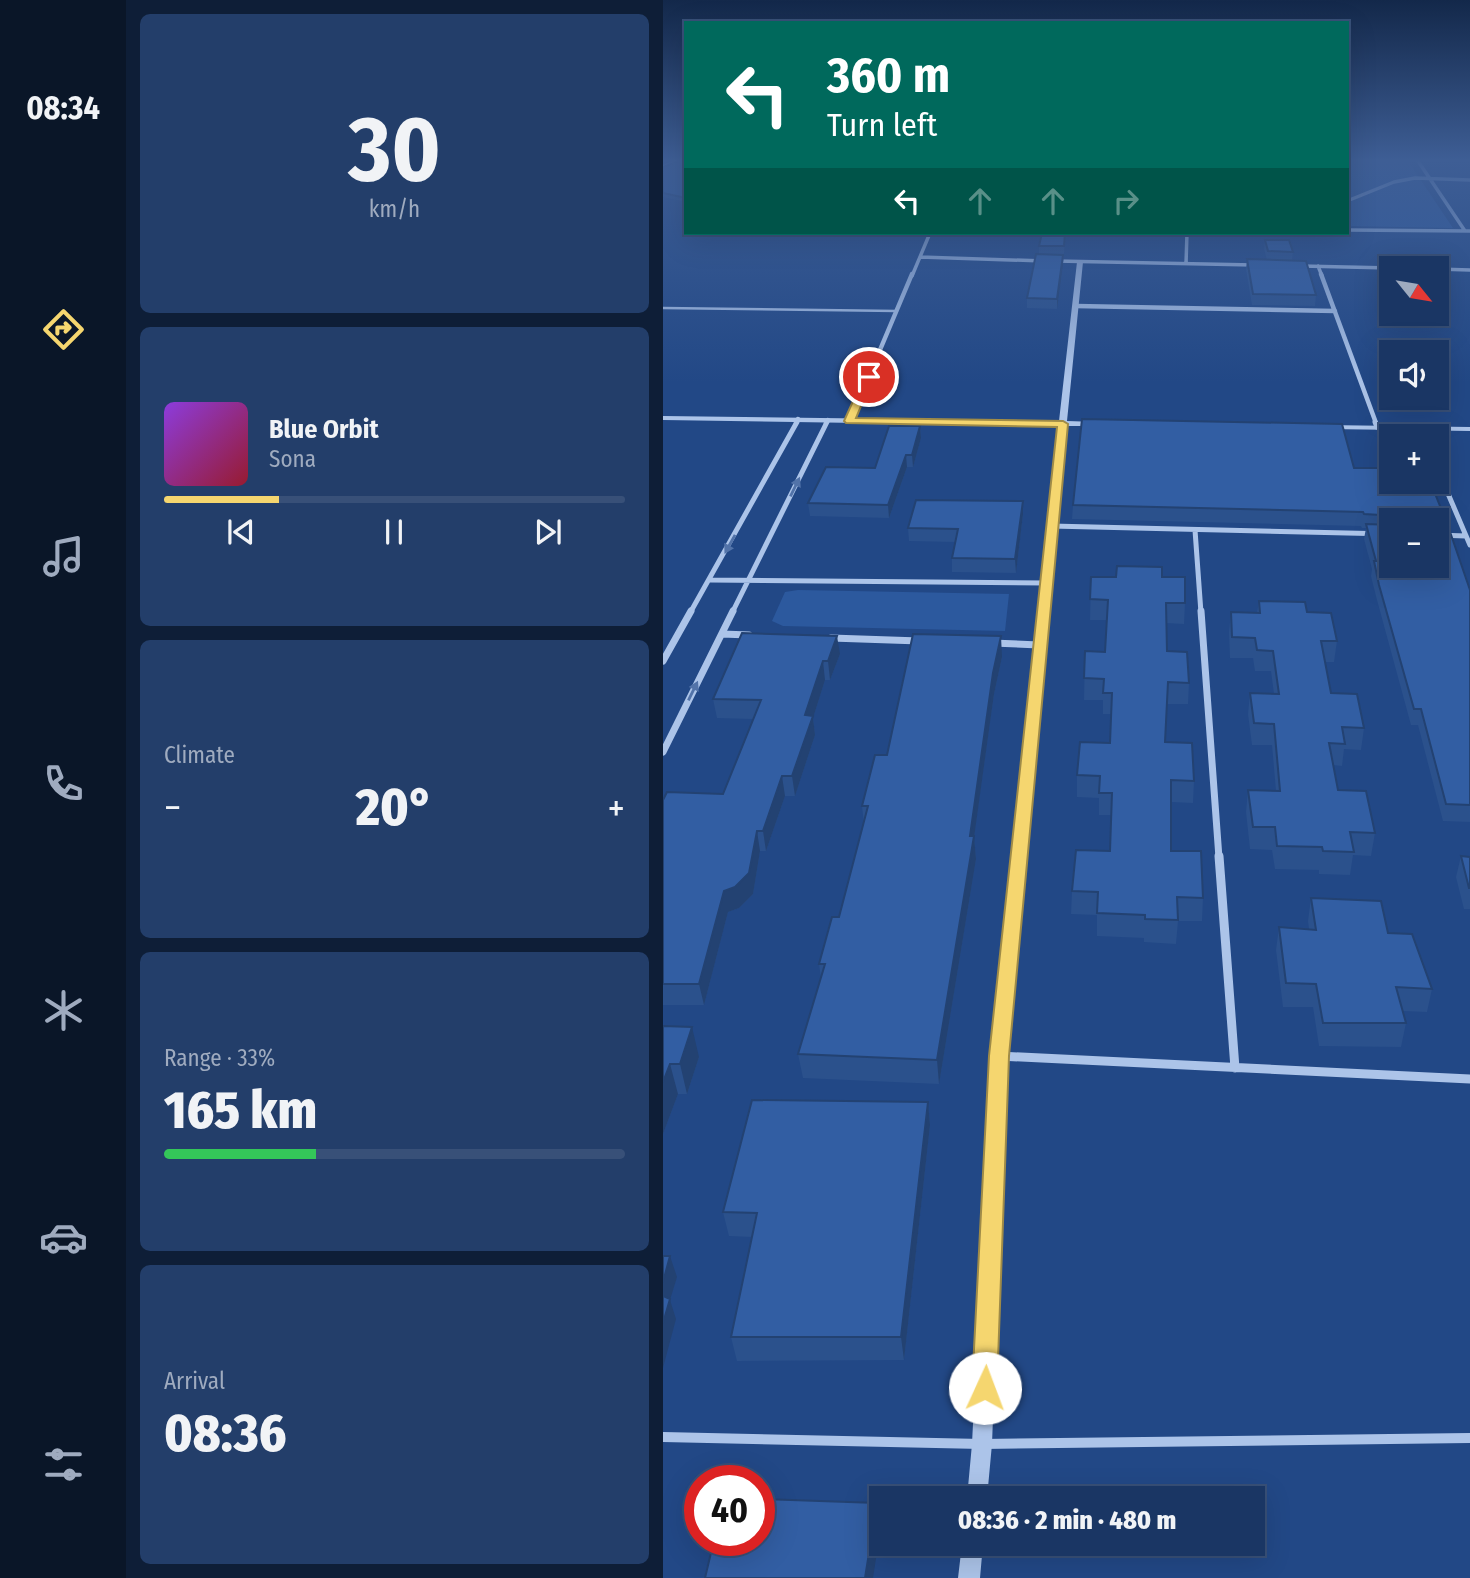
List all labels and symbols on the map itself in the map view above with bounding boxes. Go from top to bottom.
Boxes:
north arrow [1379,256,1449,326]
pin [839,347,899,407]
one-way arrow [789,477,800,497]
one-way arrow [724,534,736,553]
one-way arrow [688,681,699,701]
position arrow [948,1351,1022,1425]
speed limit sign: 40 [684,1465,775,1556]

